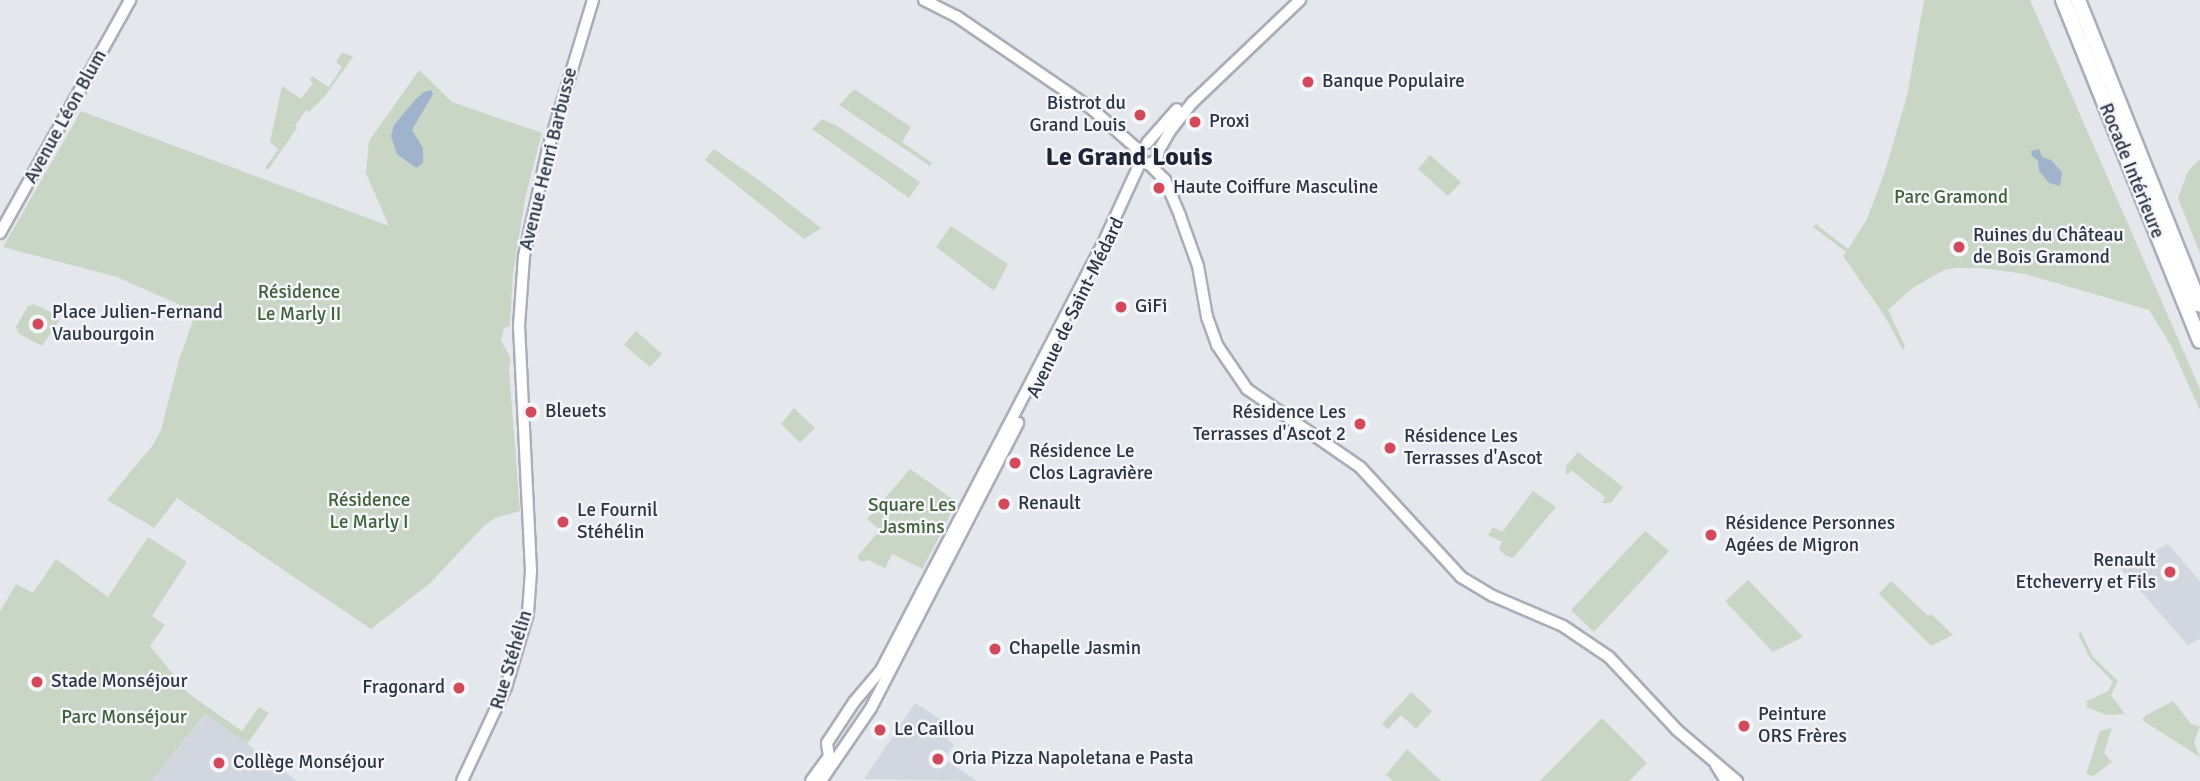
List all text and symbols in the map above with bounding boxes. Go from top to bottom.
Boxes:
street label: Avenue Léon Blum [20,46,112,188]
street label: Avenue Henri Barbusse [515,65,583,253]
place label: Banque Populaire [1322,71,1465,93]
marker: Banque Populaire [1300,74,1316,90]
place label: Bistrot du Grand Louis [1030,93,1126,137]
street label: Rocade Intérieure [2094,100,2168,242]
marker: Bistrot du Grand Louis [1132,107,1148,123]
place label: Proxi [1209,111,1250,133]
marker: Proxi [1187,114,1203,130]
district label: Le Grand Louis [1046,142,1212,174]
place label: Haute Coiffure Masculine [1173,177,1378,199]
marker: Haute Coiffure Masculine [1151,180,1167,196]
park label: Parc Gramond [1894,187,2008,209]
street label: Avenue de Saint-Médard [1022,214,1130,402]
place label: Ruines du Château de Bois Gramond [1973,225,2124,269]
marker: Ruines du Château de Bois Gramond [1951,239,1967,255]
park label: Résidence Le Marly II [257,282,341,326]
place label: GiFi [1135,296,1167,318]
marker: GiFi [1113,299,1129,315]
place label: Place Julien-Fernand Vaubourgoin [52,302,223,346]
marker: Place Julien-Fernand Vaubourgoin [30,316,46,332]
place label: Bleuets [545,401,606,423]
place label: Résidence Les Terrasses d'Ascot 2 [1193,402,1346,446]
marker: Bleuets [523,404,539,420]
marker: Résidence Les Terrasses d'Ascot 2 [1352,416,1368,432]
place label: Résidence Les Terrasses d'Ascot [1404,426,1542,470]
marker: Résidence Les Terrasses d'Ascot [1382,440,1398,456]
place label: Résidence Le Clos Lagravière [1029,441,1153,485]
marker: Résidence Le Clos Lagravière [1007,455,1023,471]
park label: Résidence Le Marly I [328,490,410,534]
place label: Renault [1018,493,1081,515]
park label: Square Les Jasmins [868,495,956,539]
marker: Renault [996,496,1012,512]
place label: Le Fournil Stéhélin [577,500,658,544]
place label: Résidence Personnes Agées de Migron [1725,513,1895,557]
marker: Le Fournil Stéhélin [555,514,571,530]
marker: Résidence Personnes Agées de Migron [1703,527,1719,543]
place label: Renault Etcheverry et Fils [2016,550,2156,594]
marker: Renault Etcheverry et Fils [2162,564,2178,580]
street label: Rue Stéhélin [486,608,538,712]
place label: Chapelle Jasmin [1009,638,1141,660]
marker: Chapelle Jasmin [987,641,1003,657]
place label: Stade Monséjour [51,671,187,693]
marker: Stade Monséjour [29,674,45,690]
place label: Fragonard [362,677,445,699]
marker: Fragonard [451,680,467,696]
place label: Peinture ORS Frères [1758,704,1847,748]
park label: Parc Monséjour [61,707,187,729]
marker: Peinture ORS Frères [1736,718,1752,734]
place label: Le Caillou [894,719,974,741]
marker: Le Caillou [872,722,888,738]
place label: Oria Pizza Napoletana e Pasta [952,748,1194,770]
marker: Oria Pizza Napoletana e Pasta [930,751,946,767]
place label: Collège Monséjour [233,752,384,774]
marker: Collège Monséjour [211,755,227,771]

